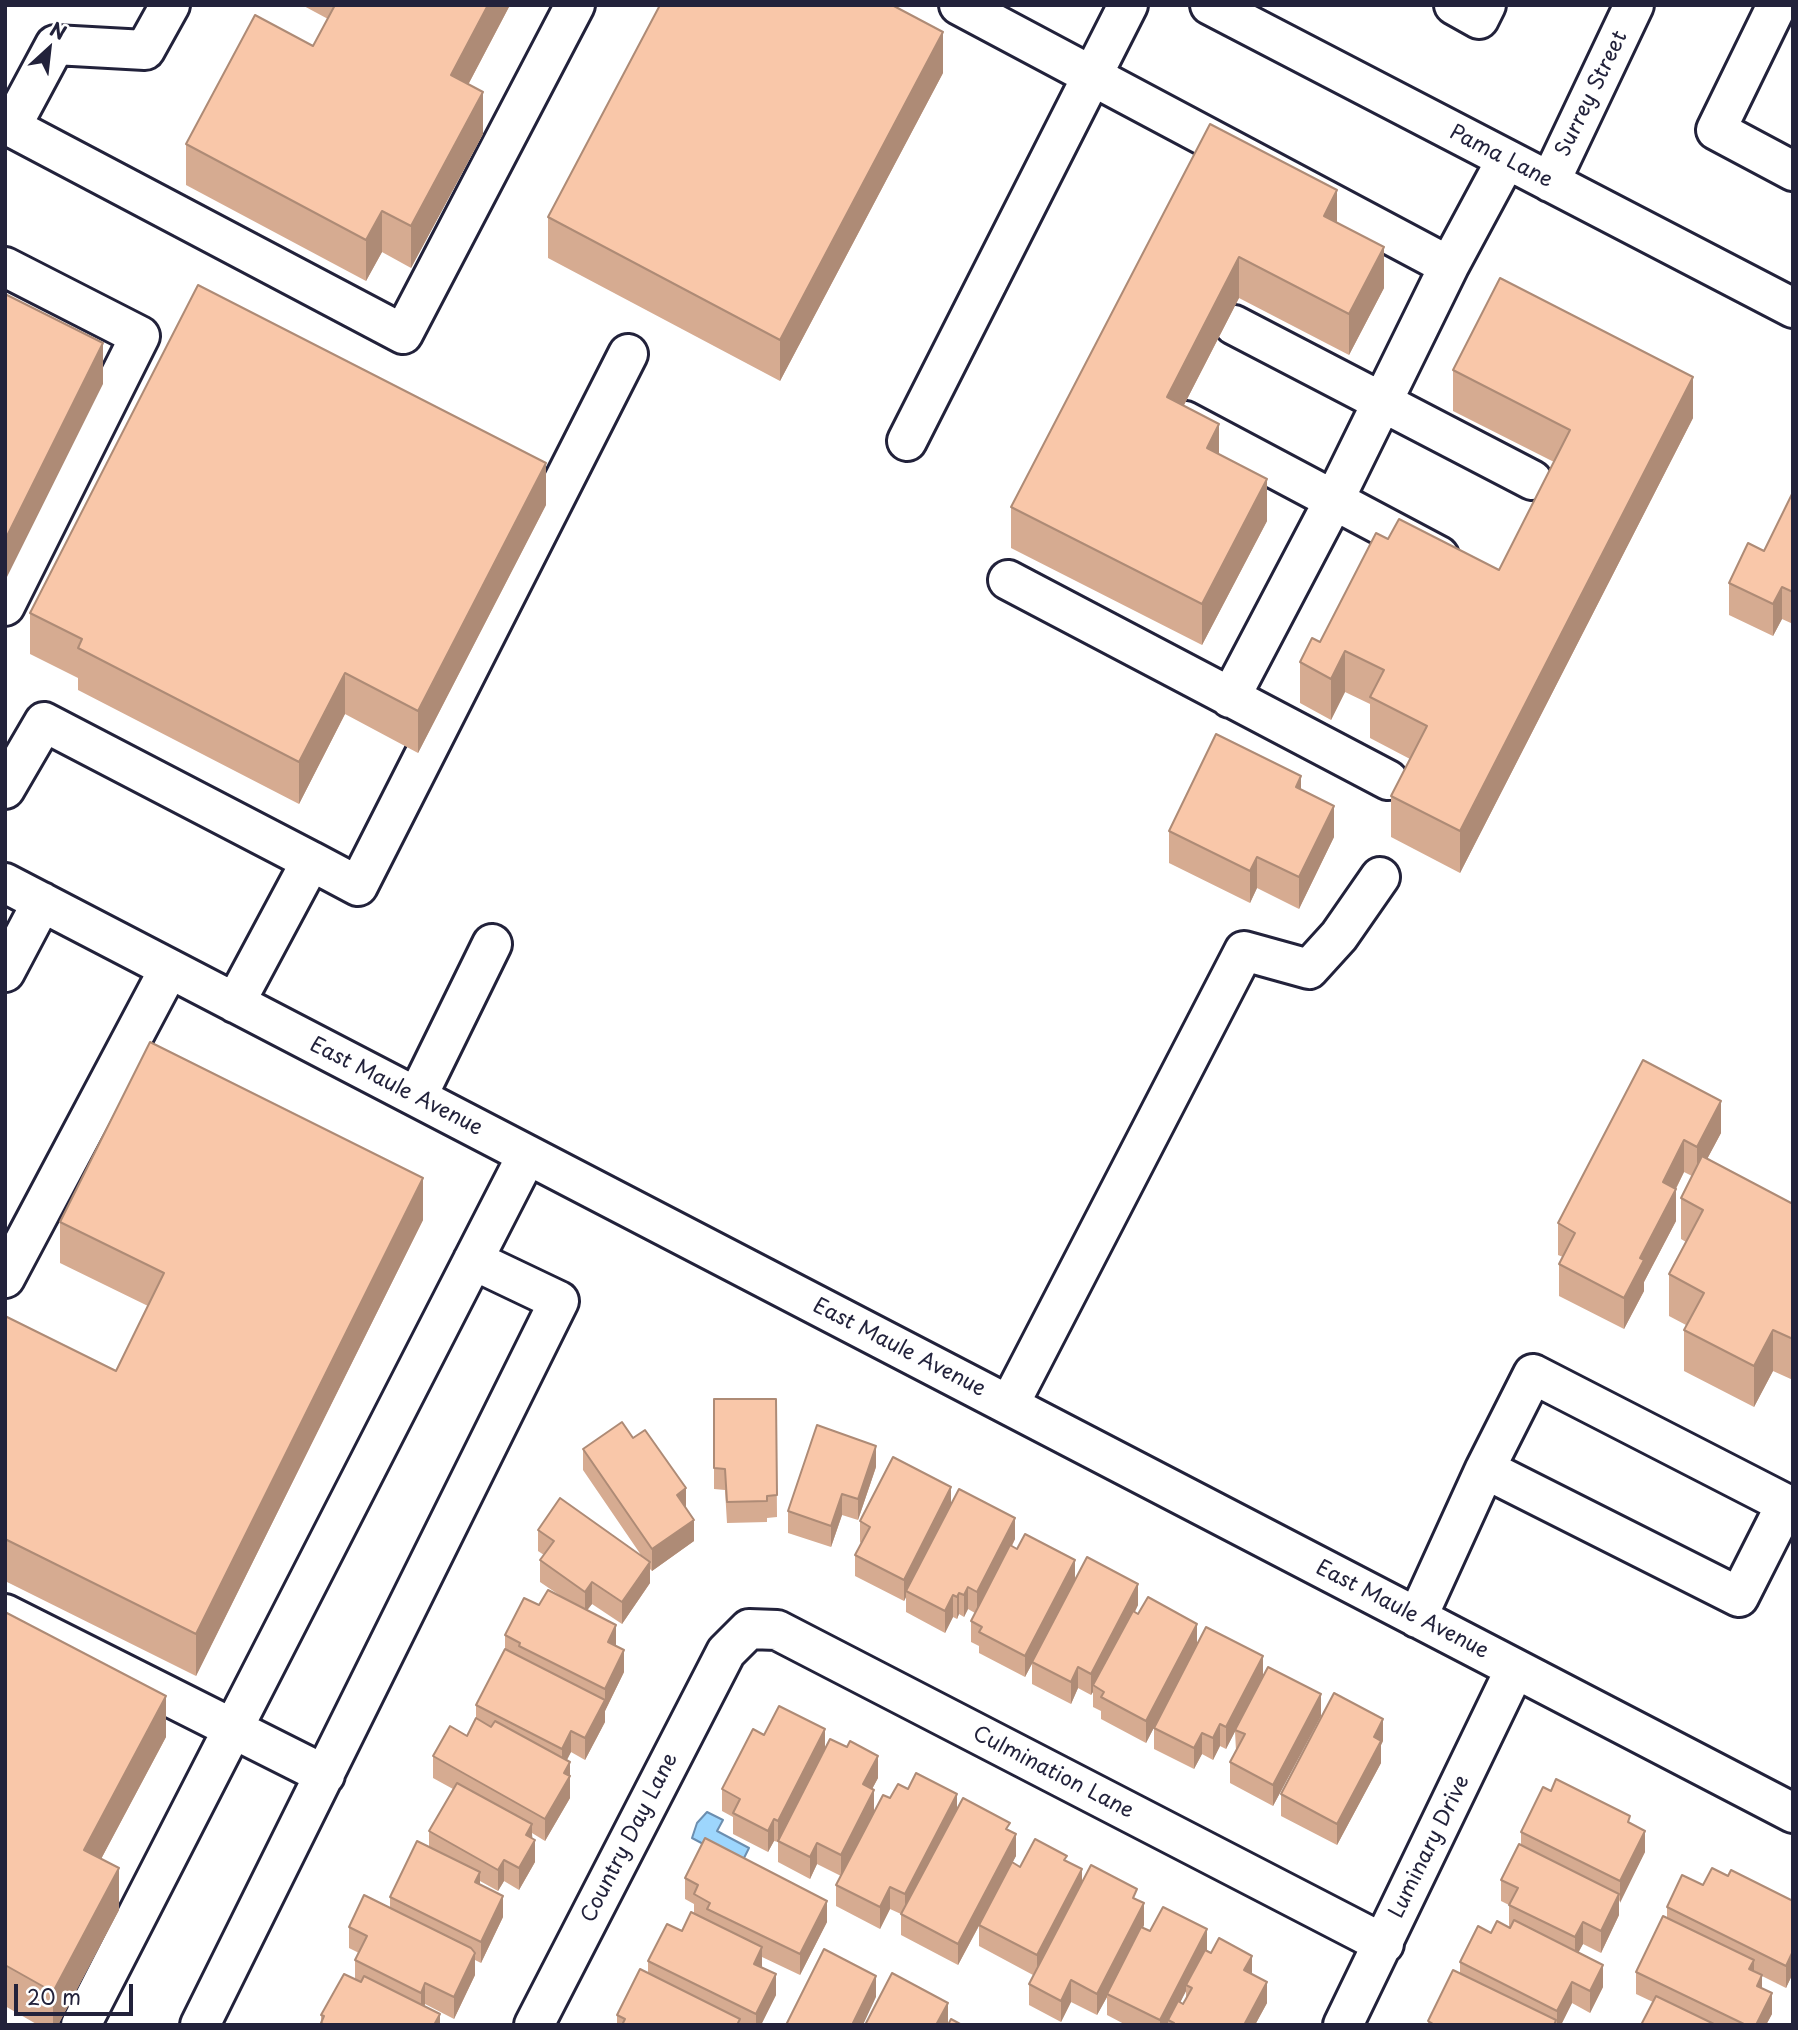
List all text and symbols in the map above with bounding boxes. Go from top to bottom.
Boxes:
north arrow [14,14,84,84]
text: N [45,14,72,46]
street label: Surrey Street [1551,27,1633,161]
street label: Pama Lane [1445,120,1557,194]
street label: East Maule Avenue [305,1033,487,1141]
street label: East Maule Avenue [808,1294,990,1402]
street label: East Maule Avenue [1311,1556,1493,1664]
street label: Culmination Lane [968,1721,1138,1825]
street label: Country Day Lane [576,1749,684,1927]
street label: Luminary Drive [1385,1771,1475,1923]
scale bar [18,1970,136,2014]
text: 20 m [27,1980,81,2012]

